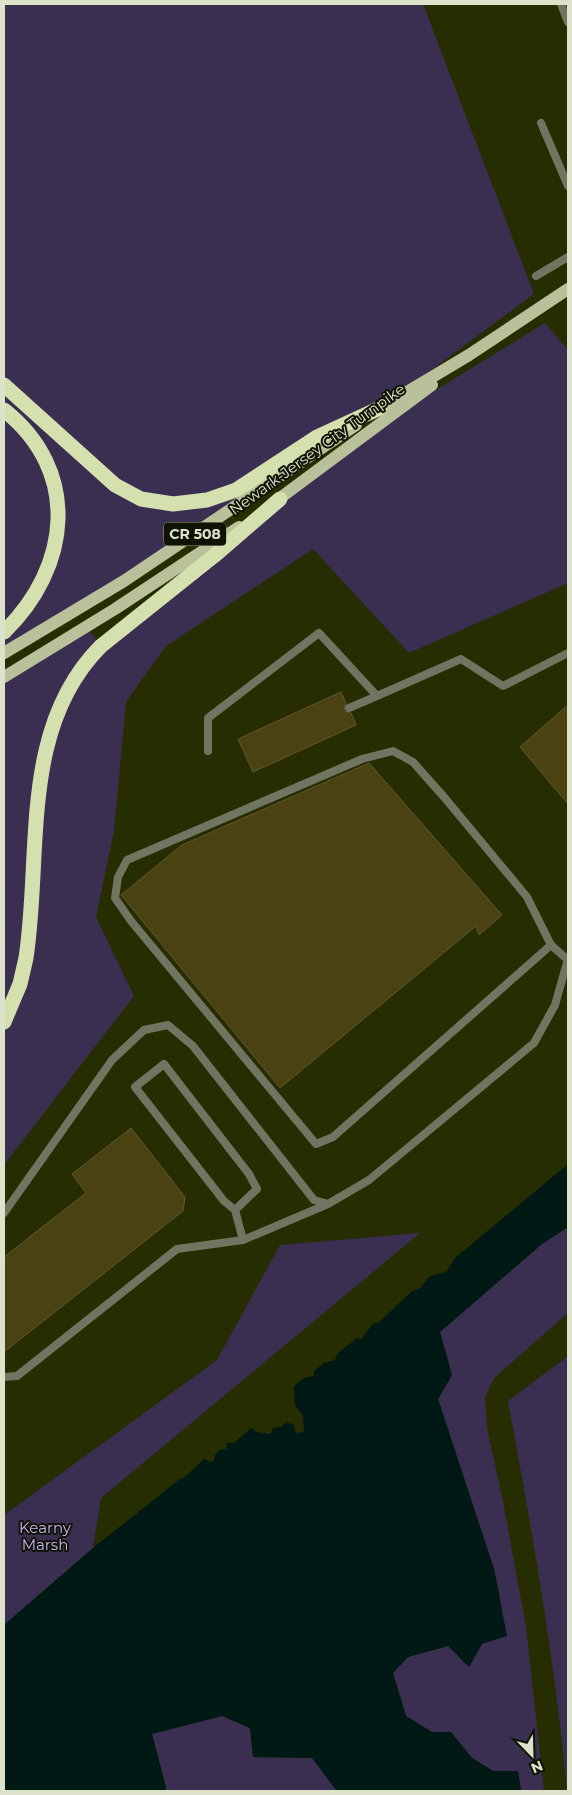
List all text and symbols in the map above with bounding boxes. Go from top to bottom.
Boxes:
street label: Newark-Jersey City Turnpike [226,379,408,519]
road number: CR 508 [164,522,226,546]
park label: Kearny Marsh [19,1518,72,1554]
north arrow [507,1730,557,1780]
text: N [528,1756,546,1777]

